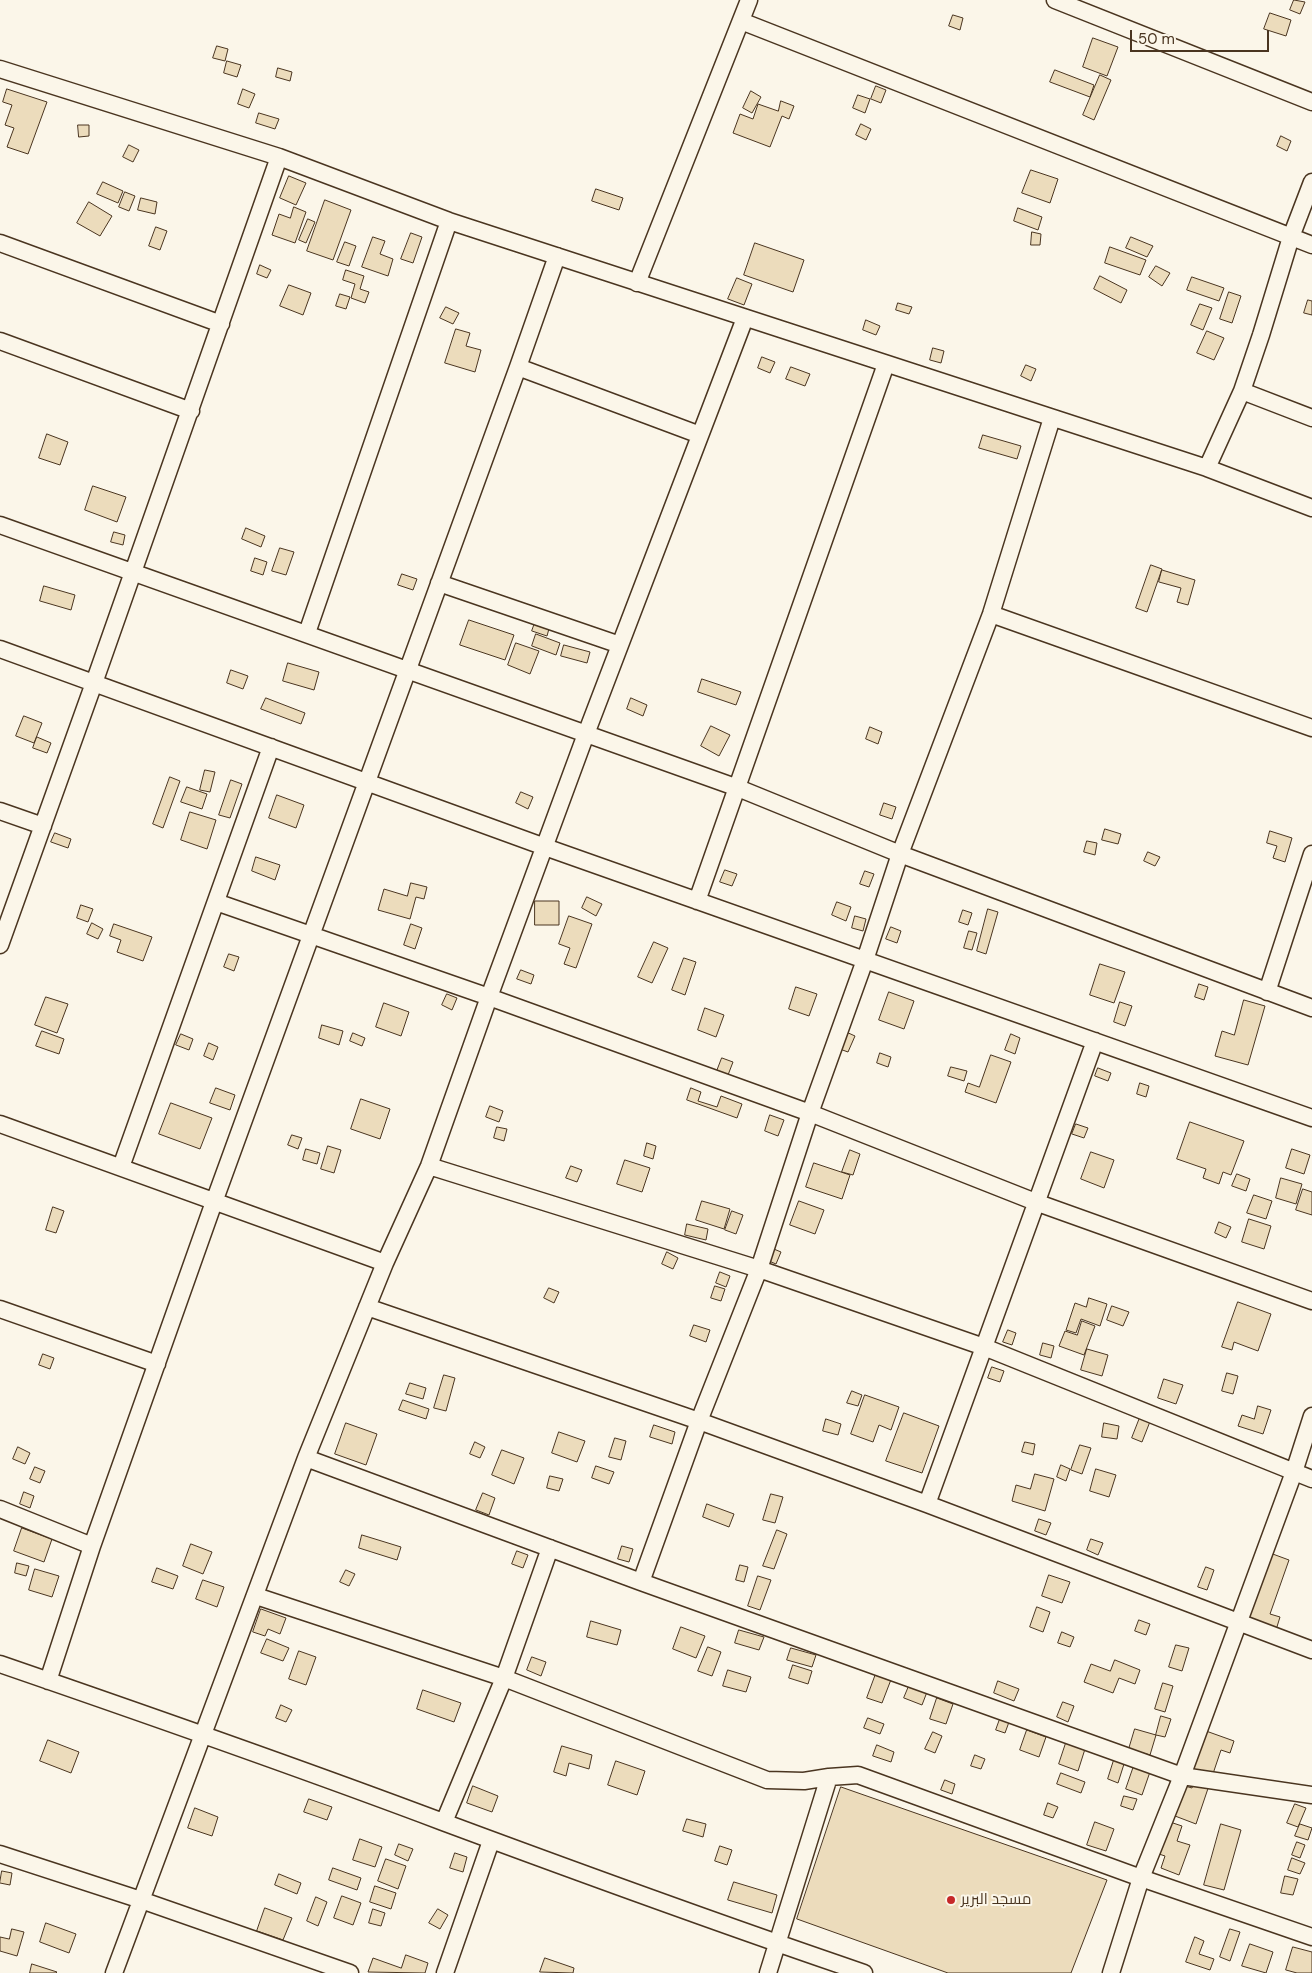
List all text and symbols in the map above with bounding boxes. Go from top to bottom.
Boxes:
scale bar [1132,20,1271,52]
text: 50 m [1138,29,1175,49]
place label: مسجد البرير [961,1891,1031,1909]
marker: مسجد البرير [945,1894,957,1906]

